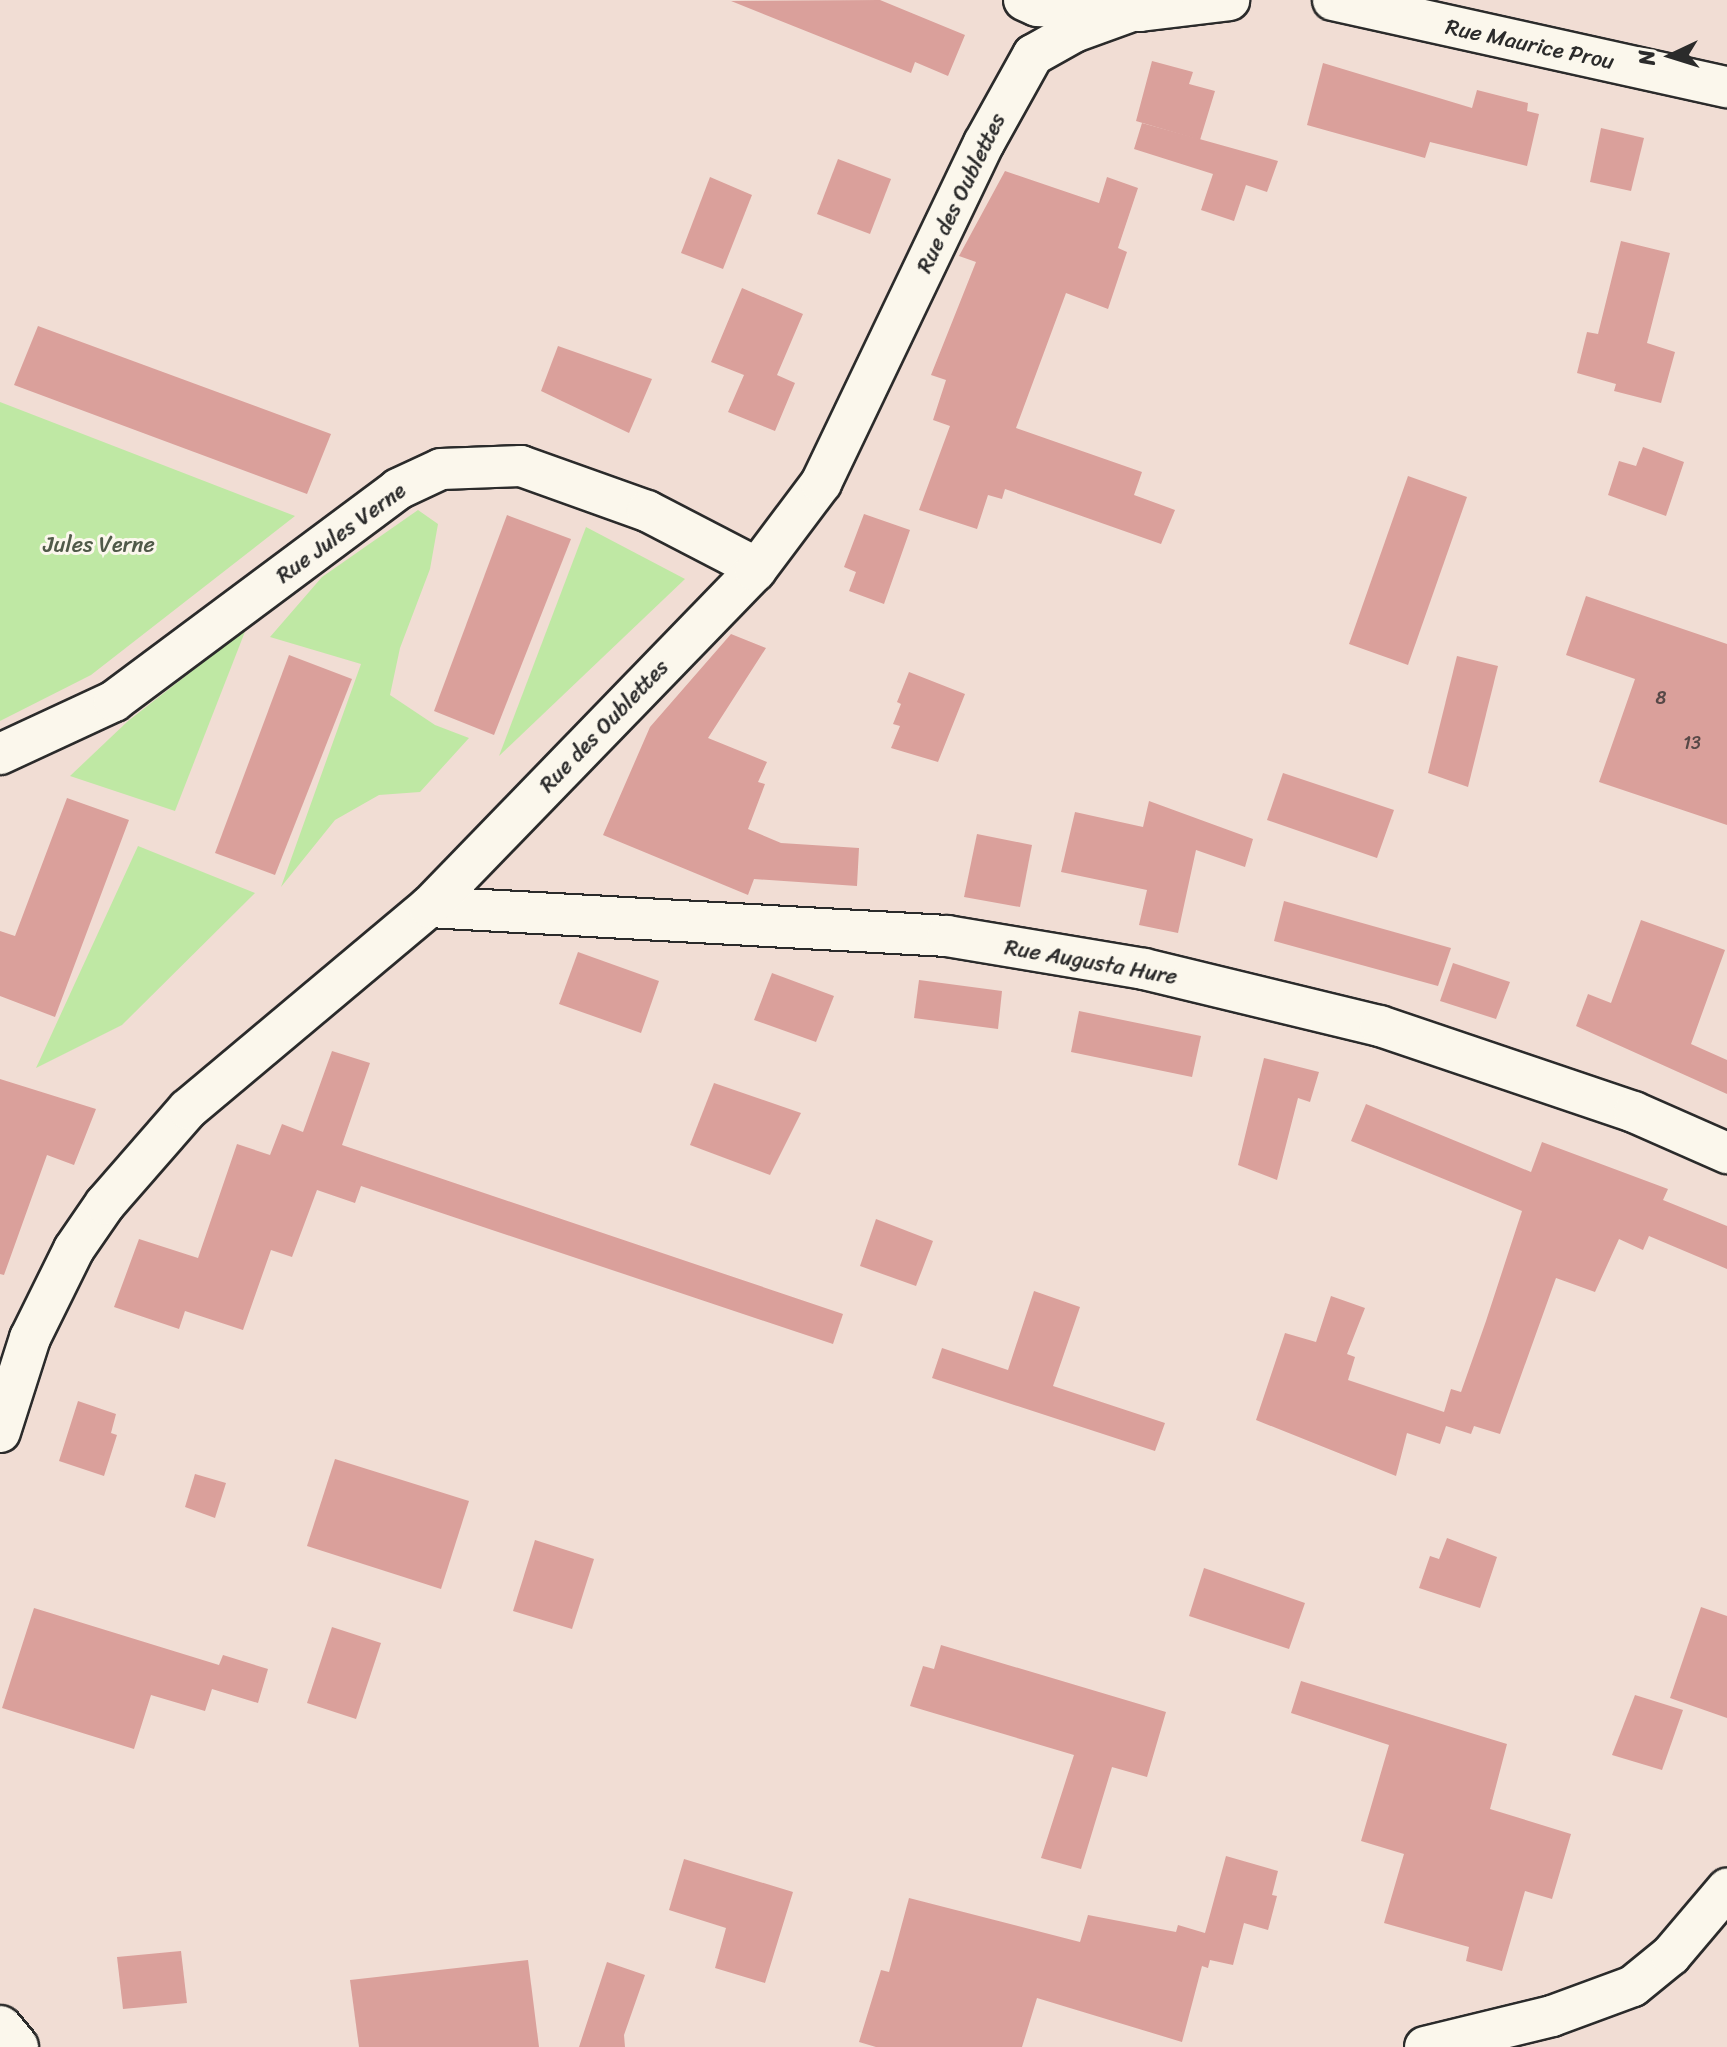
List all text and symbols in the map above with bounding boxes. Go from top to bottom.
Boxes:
street label: Rue Maurice Prou [1443,13,1617,75]
north arrow [1631,16,1711,96]
text: N [1627,49,1667,67]
street label: Rue des Oublettes [911,109,1011,277]
street label: Rue Jules Verne [272,478,410,588]
park label: Jules Verne [44,532,154,558]
street label: Rue des Oublettes [534,654,674,798]
house number: 8 [1656,687,1666,709]
house number: 13 [1683,732,1701,754]
street label: Rue Augusta Hure [1003,934,1179,990]

